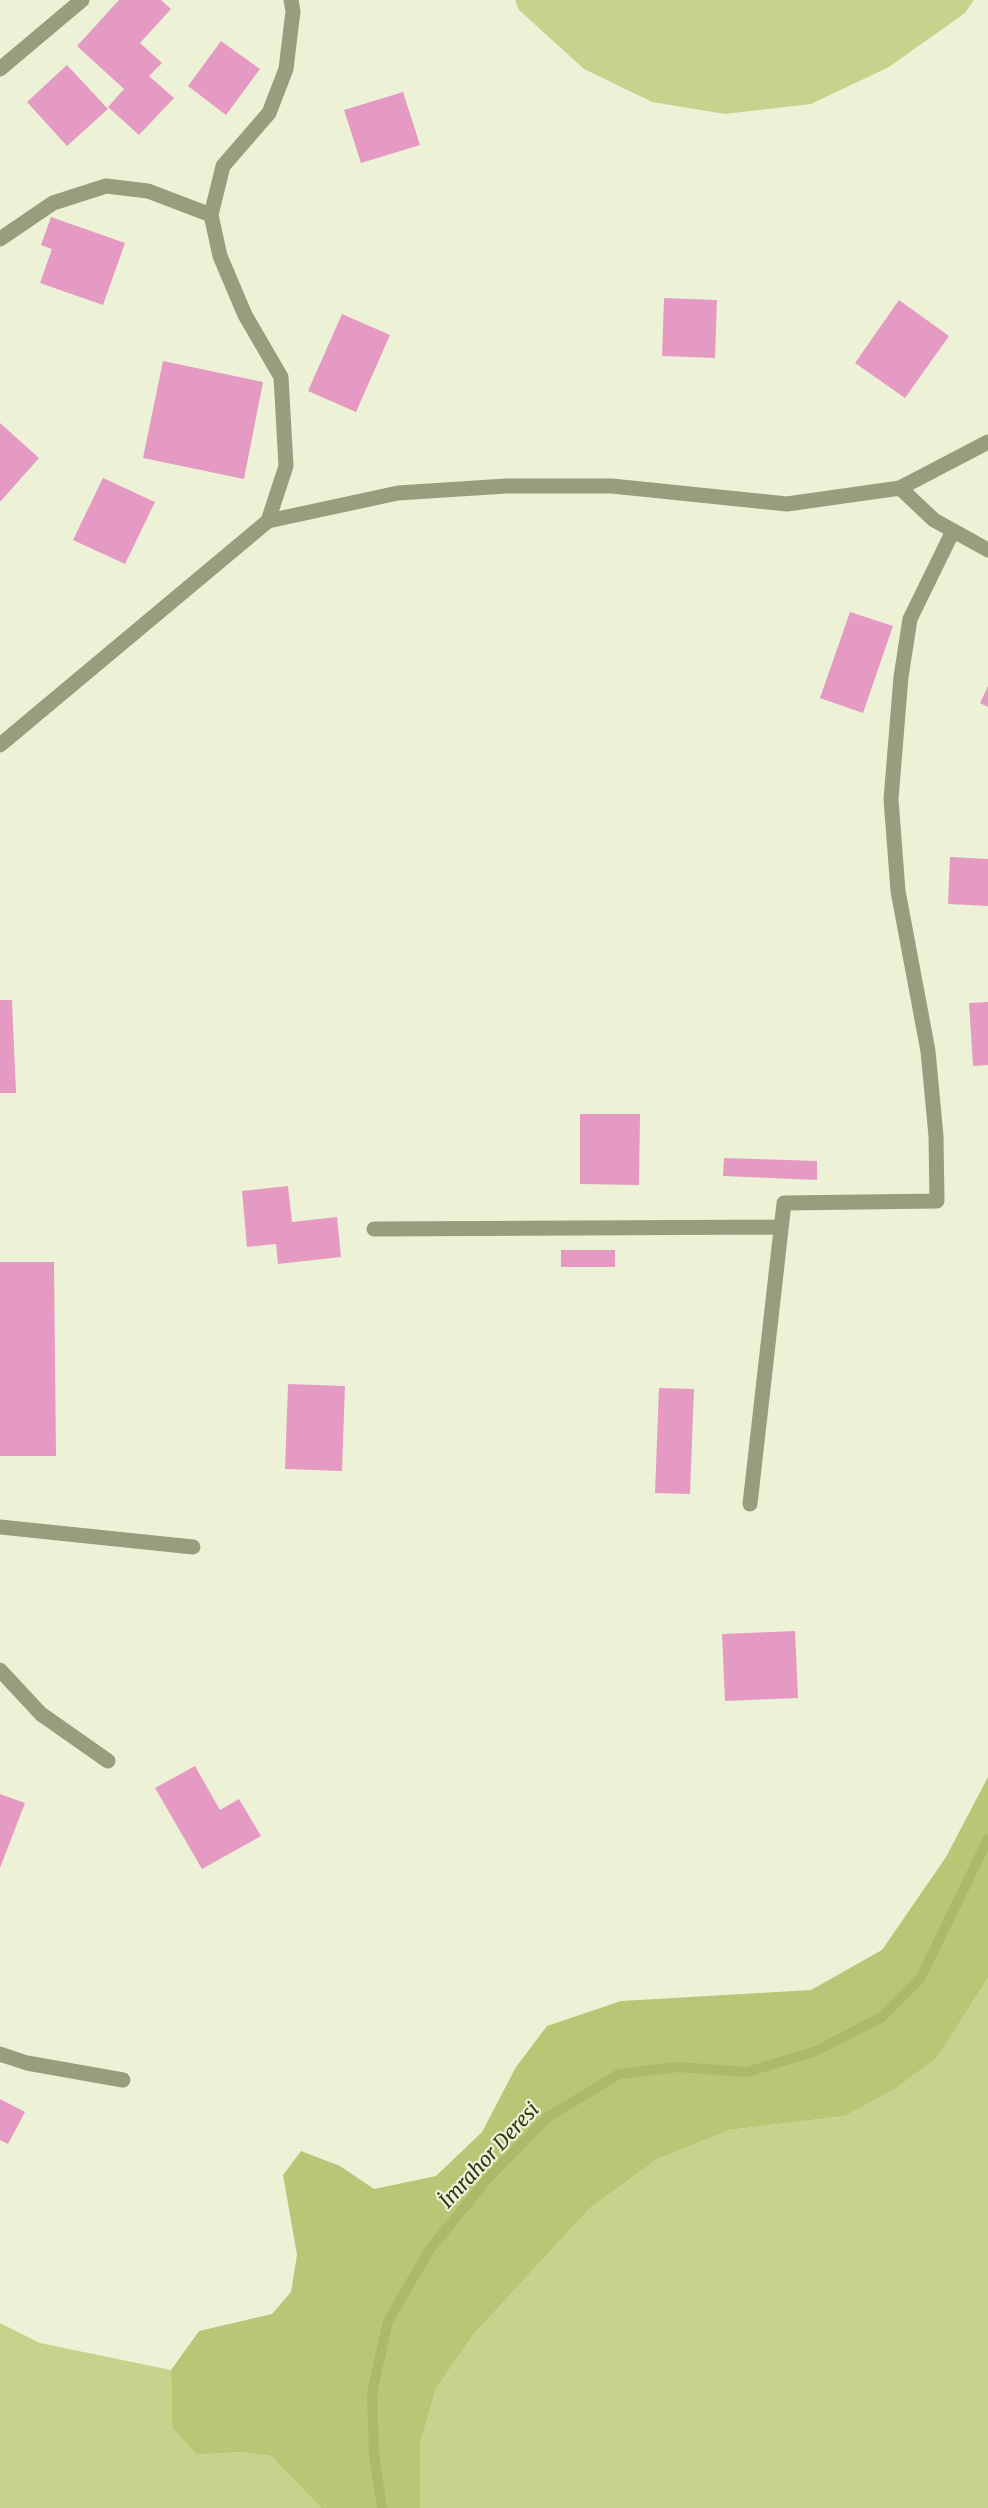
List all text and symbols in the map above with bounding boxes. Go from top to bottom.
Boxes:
water label: İmrahor Deresi [435,2098,545,2214]

